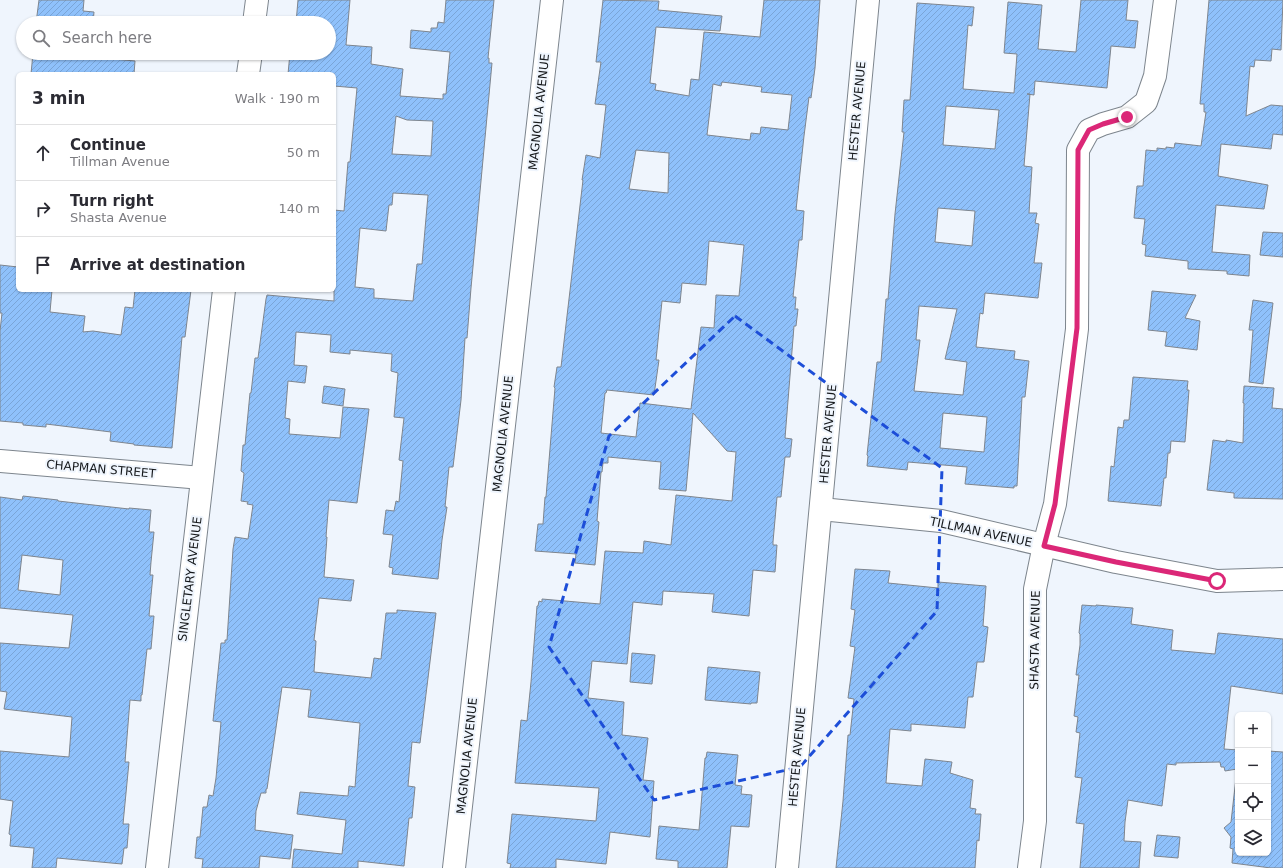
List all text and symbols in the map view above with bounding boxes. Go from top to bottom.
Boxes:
search box [16,16,336,60]
icon: search [30,27,52,49]
text: Search here [62,29,152,47]
street label: MAGNOLIA AVENUE [526,53,552,171]
street label: HESTER AVENUE [846,61,868,161]
text: 3 min [32,88,85,108]
text: Walk · 190 m [235,91,320,106]
route end [1118,108,1136,126]
text: Continue [70,136,146,154]
icon: ahead [32,142,54,164]
text: 50 m [287,145,320,160]
text: Tillman Avenue [70,154,170,169]
text: Turn right [70,192,154,210]
icon: right [32,198,54,220]
text: 140 m [278,201,320,216]
text: Shasta Avenue [70,210,167,225]
icon: arrive [32,254,54,276]
text: Arrive at destination [70,256,245,274]
street label: MAGNOLIA AVENUE [490,375,516,493]
street label: HESTER AVENUE [817,384,839,484]
street label: CHAPMAN STREET [46,457,157,481]
street label: TILLMAN AVENUE [928,514,1033,550]
street label: SINGLETARY AVENUE [175,516,205,642]
route start [1208,572,1226,590]
street label: SHASTA AVENUE [1027,590,1043,690]
street label: MAGNOLIA AVENUE [454,697,480,815]
street label: HESTER AVENUE [786,707,808,807]
map controls [1235,712,1271,856]
button: + [1235,712,1271,748]
button: − [1235,748,1271,784]
button: locate [1235,784,1271,820]
button: layers [1235,820,1271,856]

